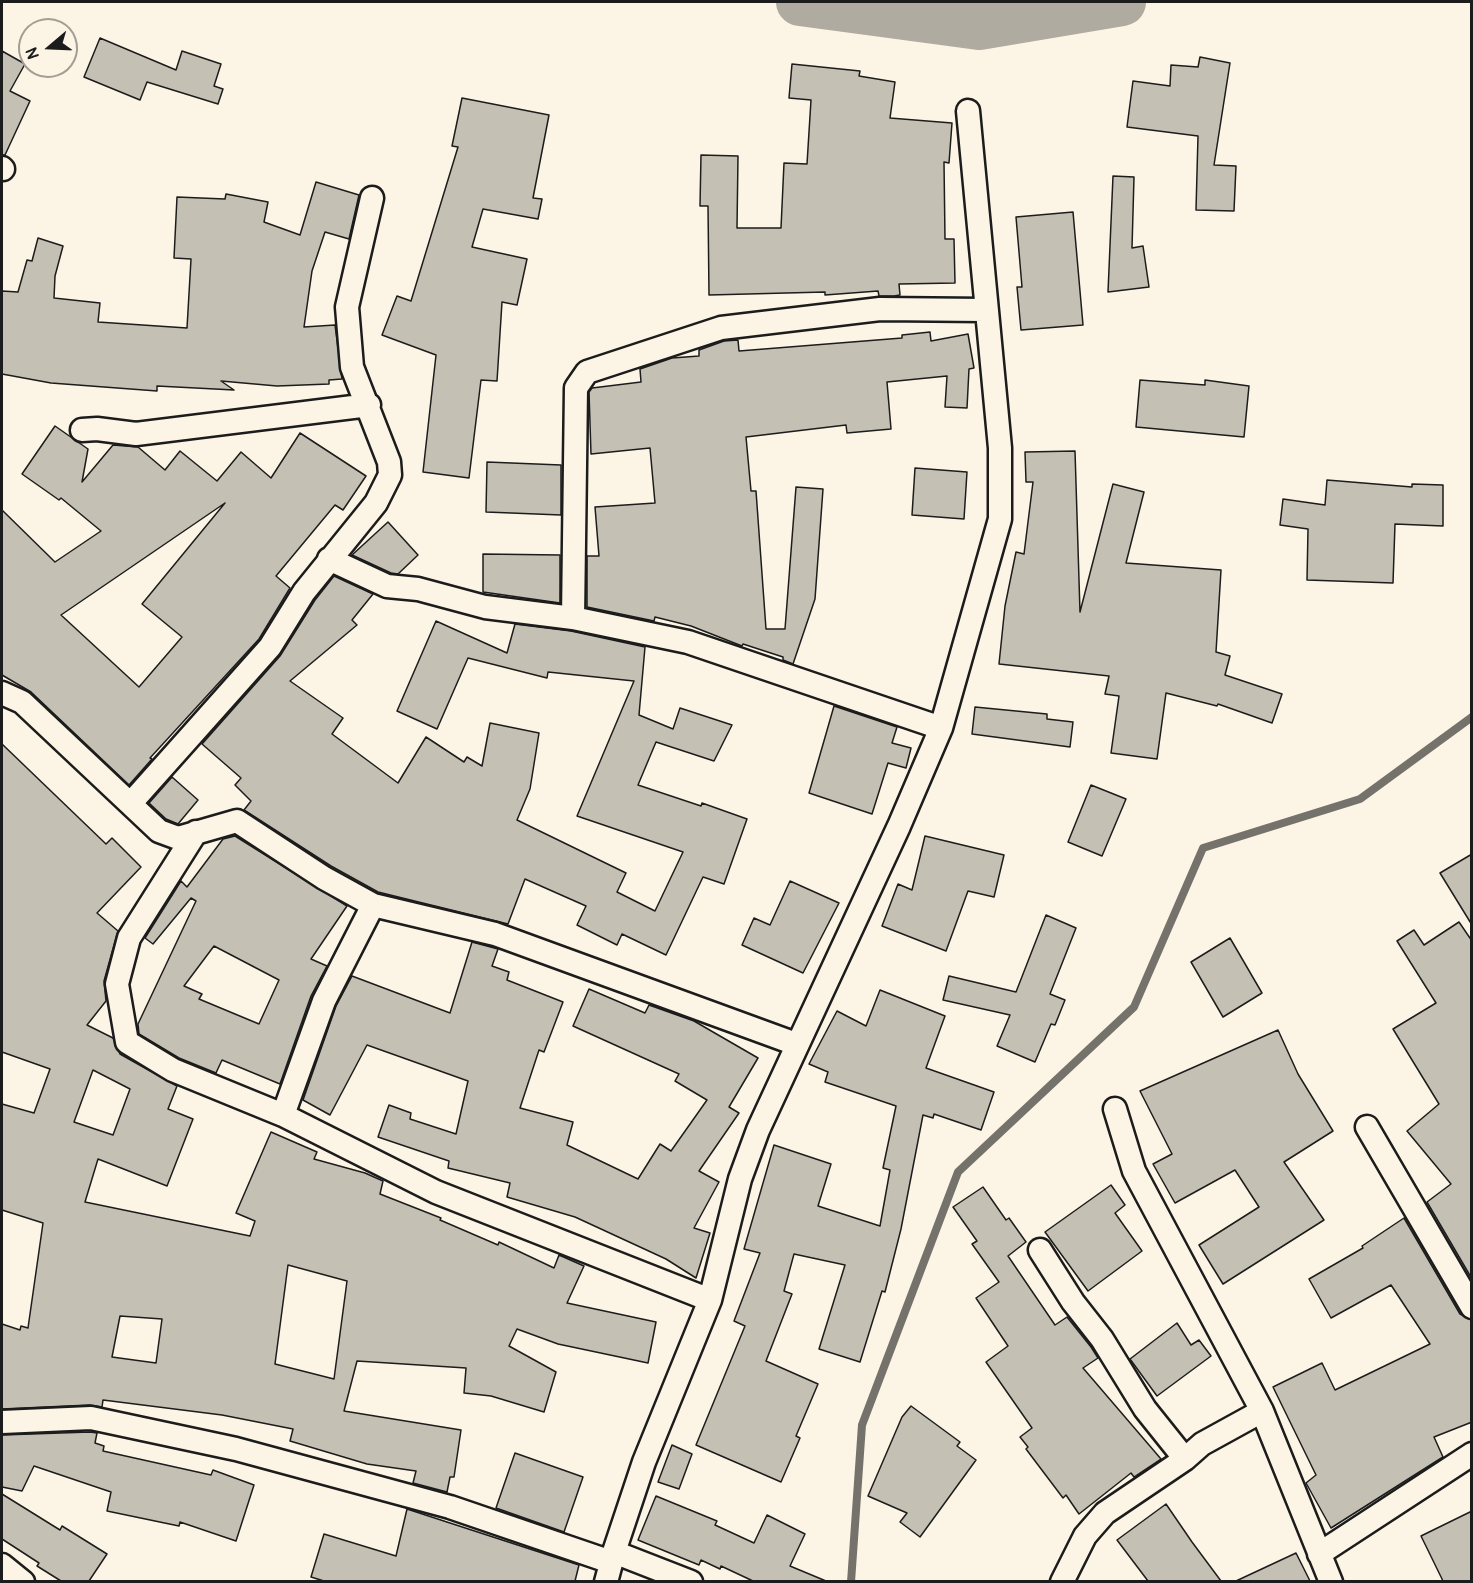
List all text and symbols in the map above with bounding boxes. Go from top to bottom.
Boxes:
north arrow [18,18,78,78]
text: N [22,45,44,62]

